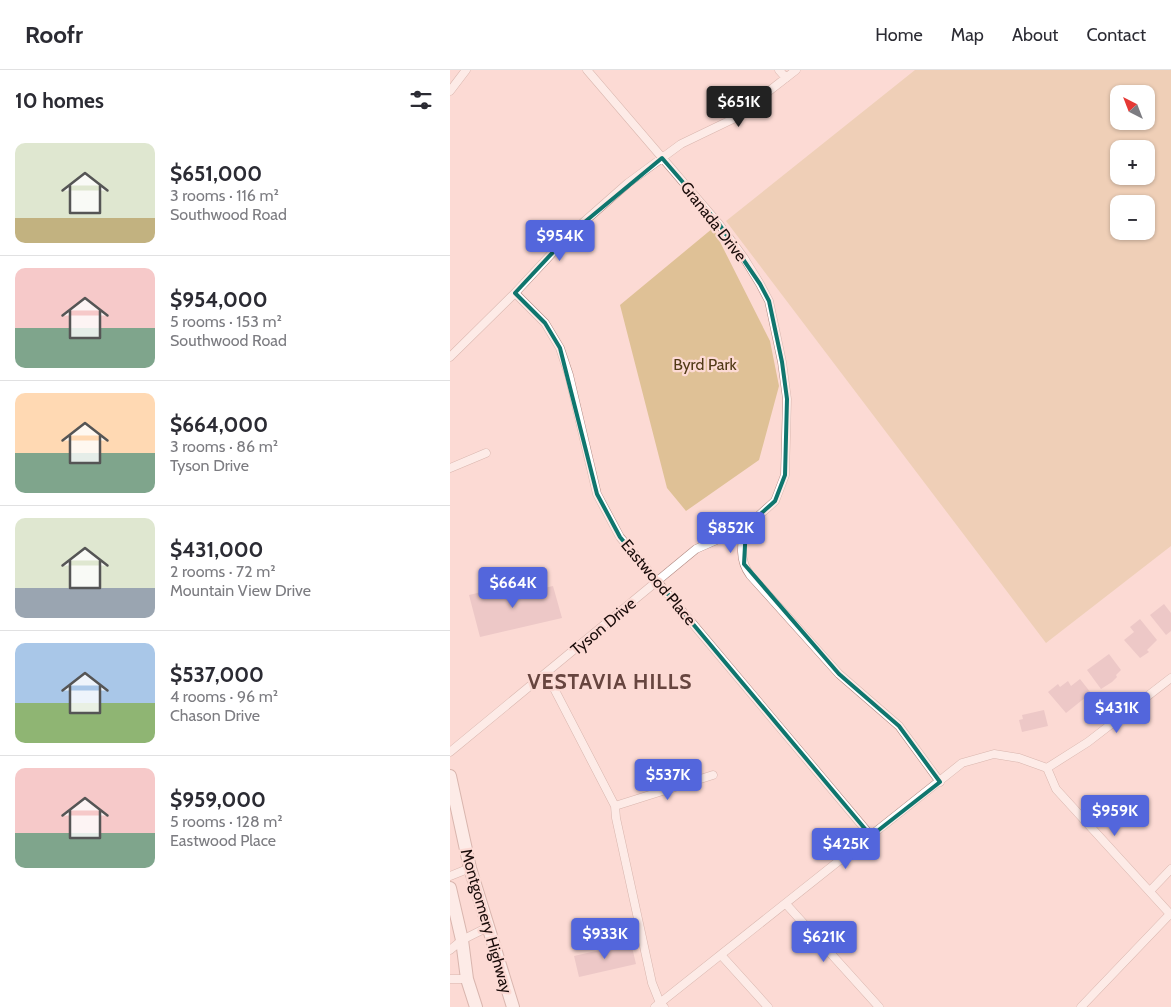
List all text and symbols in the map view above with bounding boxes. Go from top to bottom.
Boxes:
text: Roofr [25,20,83,49]
text: Home [875,24,923,46]
text: Map [951,24,984,46]
text: About [1012,24,1058,46]
text: Contact [1086,24,1146,46]
pin: $651K [704,85,774,128]
north arrow [1110,85,1155,130]
map controls [1110,85,1155,240]
icon: filters [407,86,435,114]
text: 10 homes [15,88,104,113]
text: $651K [718,92,760,111]
button: + [1110,140,1155,185]
text: $651,000 [170,161,262,186]
icon: home [55,163,115,223]
street label: Granada Drive [677,178,751,265]
text: 3 rooms · 116 m² [170,186,279,205]
button: − [1110,195,1155,240]
text: Southwood Road [170,205,287,224]
pin: $954K [525,220,595,262]
text: $954K [537,226,583,245]
text: $954,000 [170,287,267,312]
icon: home [55,288,115,348]
text: 5 rooms · 153 m² [170,312,282,331]
text: Southwood Road [170,331,287,350]
park label: Byrd Park [673,355,738,374]
text: $664,000 [170,412,268,437]
icon: home [55,413,115,473]
text: 3 rooms · 86 m² [170,437,278,456]
text: Tyson Drive [170,456,249,475]
pin: $852K [696,512,766,554]
text: $852K [708,518,754,537]
street label: Eastwood Place [617,536,700,629]
text: $431,000 [170,537,263,562]
icon: home [55,538,115,598]
text: 2 rooms · 72 m² [170,562,275,581]
pin: $664K [478,566,548,609]
text: $664K [489,573,537,592]
text: Mountain View Drive [170,581,311,600]
street label: Tyson Drive [567,594,640,659]
text: $537,000 [170,662,264,687]
icon: home [55,663,115,723]
district label: VESTAVIA HILLS [527,669,693,694]
text: 4 rooms · 96 m² [170,687,278,706]
pin: $431K [1082,692,1152,734]
text: $431K [1095,698,1139,717]
text: Chason Drive [170,706,260,725]
pin: $537K [633,758,703,801]
text: $537K [646,765,690,784]
text: $959,000 [170,787,266,812]
icon: home [55,788,115,848]
pin: $959K [1080,794,1150,837]
text: $959K [1092,801,1138,820]
text: 5 rooms · 128 m² [170,812,283,831]
pin: $425K [811,828,881,870]
text: Eastwood Place [170,831,276,850]
text: $425K [823,834,869,853]
street label: Montgomery Highway [457,847,516,996]
pin: $933K [570,918,640,960]
pin: $621K [789,920,859,963]
text: $933K [582,924,628,943]
text: $621K [803,927,845,946]

